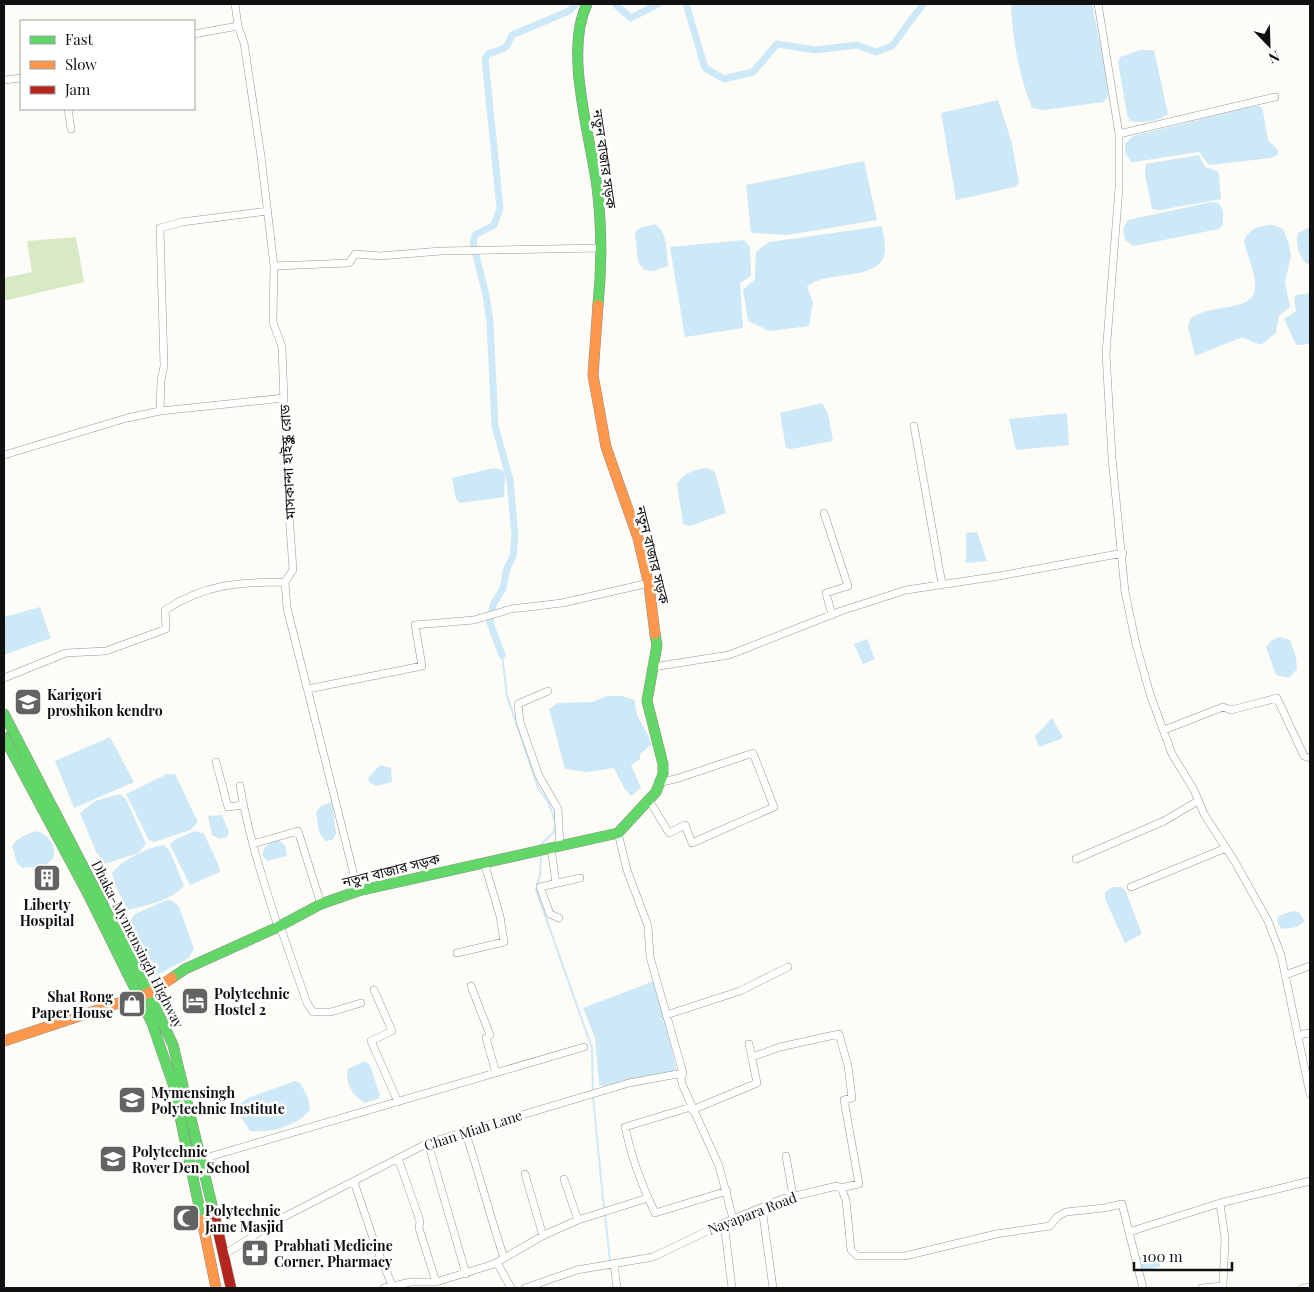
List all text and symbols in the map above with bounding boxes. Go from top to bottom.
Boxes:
legend [20,20,195,110]
north arrow [1244,20,1294,70]
text: Fast [65,29,94,49]
text: N [1266,47,1283,68]
text: Slow [65,54,97,74]
text: Jam [64,79,91,99]
street label: নতুন বাজার সড়ক [588,107,621,211]
street label: মাসকান্দা হাইস্কুল রোড [274,403,300,521]
street label: নতুন বাজার সড়ক [631,503,674,607]
place label: Karigori proshikon kendro [47,685,163,720]
school or university icon: Karigori proshikon kendro [13,687,43,717]
street label: নতুন বাজার সড়ক [339,849,443,892]
street label: Dhaka-Mymensingh Highway [87,857,189,1031]
building icon: Liberty Hospital [32,863,62,893]
place label: Liberty Hospital [20,895,75,930]
place label: Polytechnic Hostel 2 [214,984,290,1019]
hotel icon: Polytechnic Hostel 2 [180,986,210,1016]
place label: Shat Rong Paper House [31,987,113,1022]
shop icon: Shat Rong Paper House [117,989,147,1019]
place label: Mymensingh Polytechnic Institute [151,1083,285,1118]
school or university icon: Mymensingh Polytechnic Institute [117,1085,147,1115]
street label: Chan Miah Lane [421,1105,525,1155]
place label: Polytechnic Rover Den, School [132,1142,251,1177]
school or university icon: Polytechnic Rover Den, School [98,1144,128,1174]
street label: Nayapara Road [705,1187,799,1239]
place label: Polytechnic Jame Masjid [204,1201,284,1236]
mosque icon: Polytechnic Jame Masjid [171,1203,201,1233]
place label: Prabhati Medicine Corner, Pharmacy [274,1236,393,1271]
pharmacy icon: Prabhati Medicine Corner, Pharmacy [240,1238,270,1268]
scale bar [1134,1240,1232,1272]
text: 100 m [1142,1246,1183,1266]

